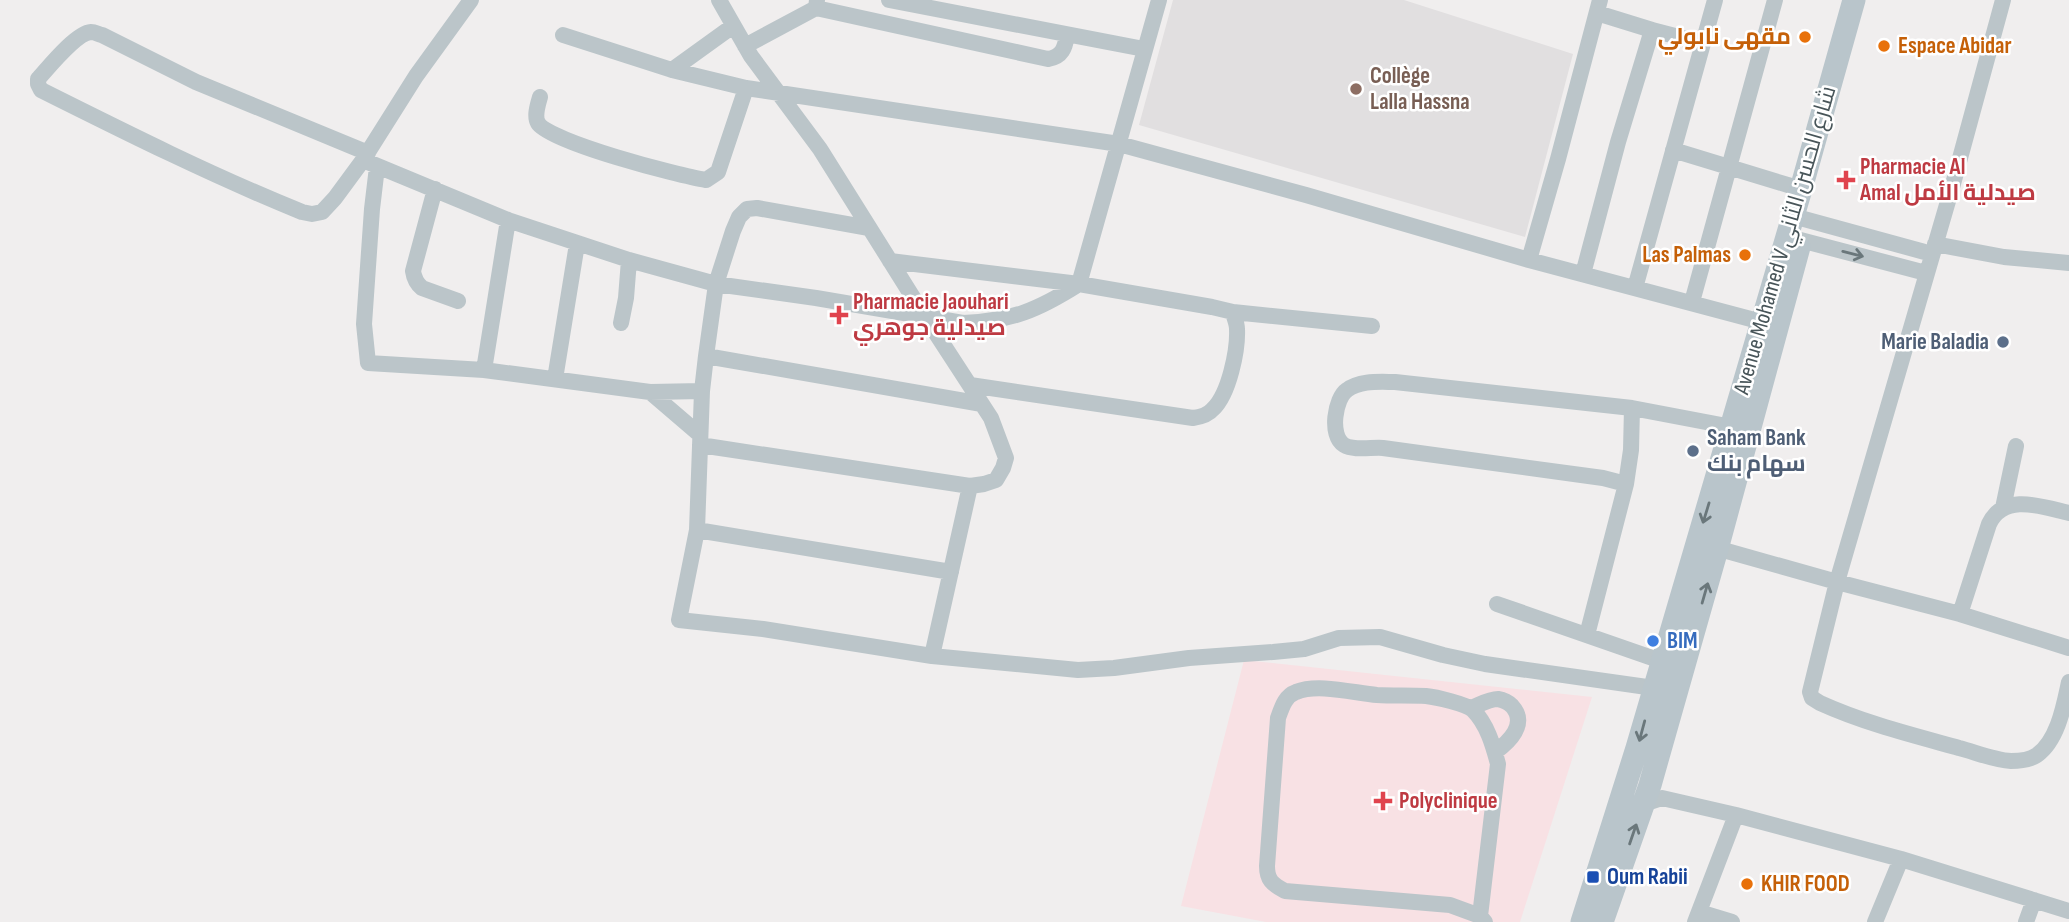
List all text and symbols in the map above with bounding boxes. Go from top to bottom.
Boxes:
place label: مقهى نابولي [1658,23,1791,55]
marker: مقهى نابولي [1797,29,1813,45]
place label: Espace Abidar [1898,32,2012,60]
marker: Espace Abidar [1876,38,1892,54]
place label: Collège Lalla Hassna [1370,62,1470,116]
marker: Collège Lalla Hassna [1348,81,1364,97]
street label: Avenue Mohamed V شارع الحسن الثاني [1727,83,1845,399]
place label: Pharmacie Al Amal صيدلية الأمل [1859,153,2036,207]
marker: Pharmacie Al Amal صيدلية الأمل [1838,172,1854,188]
place label: Las Palmas [1642,241,1731,269]
marker: Las Palmas [1737,247,1753,263]
one-way arrow [1841,248,1864,261]
place label: Pharmacie Jaouhari صيدلية جوهري [853,288,1009,346]
marker: Pharmacie Jaouhari صيدلية جوهري [831,307,847,323]
place label: Marie Baladia [1881,328,1989,356]
marker: Marie Baladia [1995,334,2011,350]
place label: Saham Bank سهام بنك [1707,424,1806,479]
marker: Saham Bank سهام بنك [1685,443,1701,459]
one-way arrow [1698,502,1711,524]
one-way arrow [1699,582,1712,604]
place label: BIM [1667,627,1698,655]
marker: BIM [1645,633,1661,649]
one-way arrow [1635,719,1648,742]
place label: Polyclinique [1399,787,1498,815]
marker: Polyclinique [1373,791,1393,811]
one-way arrow [1628,824,1640,846]
place label: Oum Rabii [1607,863,1688,891]
marker: Oum Rabii [1585,869,1601,885]
place label: KHIR FOOD [1761,870,1850,898]
marker: KHIR FOOD [1739,876,1755,892]

